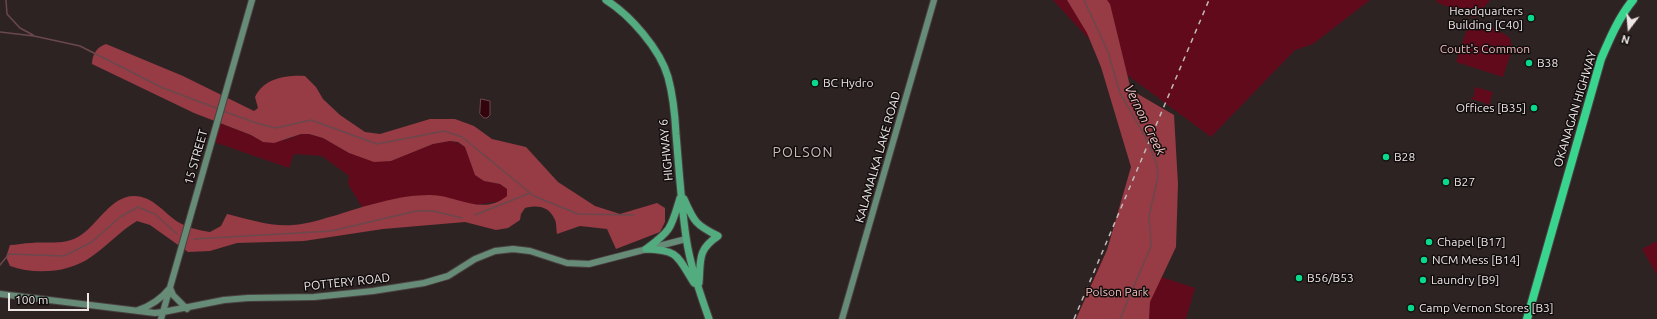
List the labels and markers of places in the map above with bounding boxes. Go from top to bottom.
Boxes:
place label: Headquarters Building [C40] [1448,4,1523,32]
marker: Headquarters Building [C40] [1526,13,1536,23]
place label: B38 [1537,56,1558,70]
marker: B38 [1524,58,1534,68]
place label: BC Hydro [823,76,873,90]
marker: BC Hydro [810,78,820,88]
place label: Offices [B35] [1456,101,1526,115]
marker: Offices [B35] [1529,103,1539,113]
place label: B28 [1394,150,1415,164]
marker: B28 [1381,152,1391,162]
place label: B27 [1454,175,1475,189]
marker: B27 [1441,177,1451,187]
place label: Chapel [B17] [1437,235,1506,249]
marker: Chapel [B17] [1424,237,1434,247]
place label: NCM Mess [B14] [1432,253,1520,267]
marker: NCM Mess [B14] [1419,255,1429,265]
place label: B56/B53 [1307,271,1354,285]
marker: B56/B53 [1294,273,1304,283]
place label: Laundry [B9] [1431,273,1499,287]
marker: Laundry [B9] [1418,275,1428,285]
place label: Camp Vernon Stores [B3] [1419,301,1554,315]
marker: Camp Vernon Stores [B3] [1406,303,1416,313]

